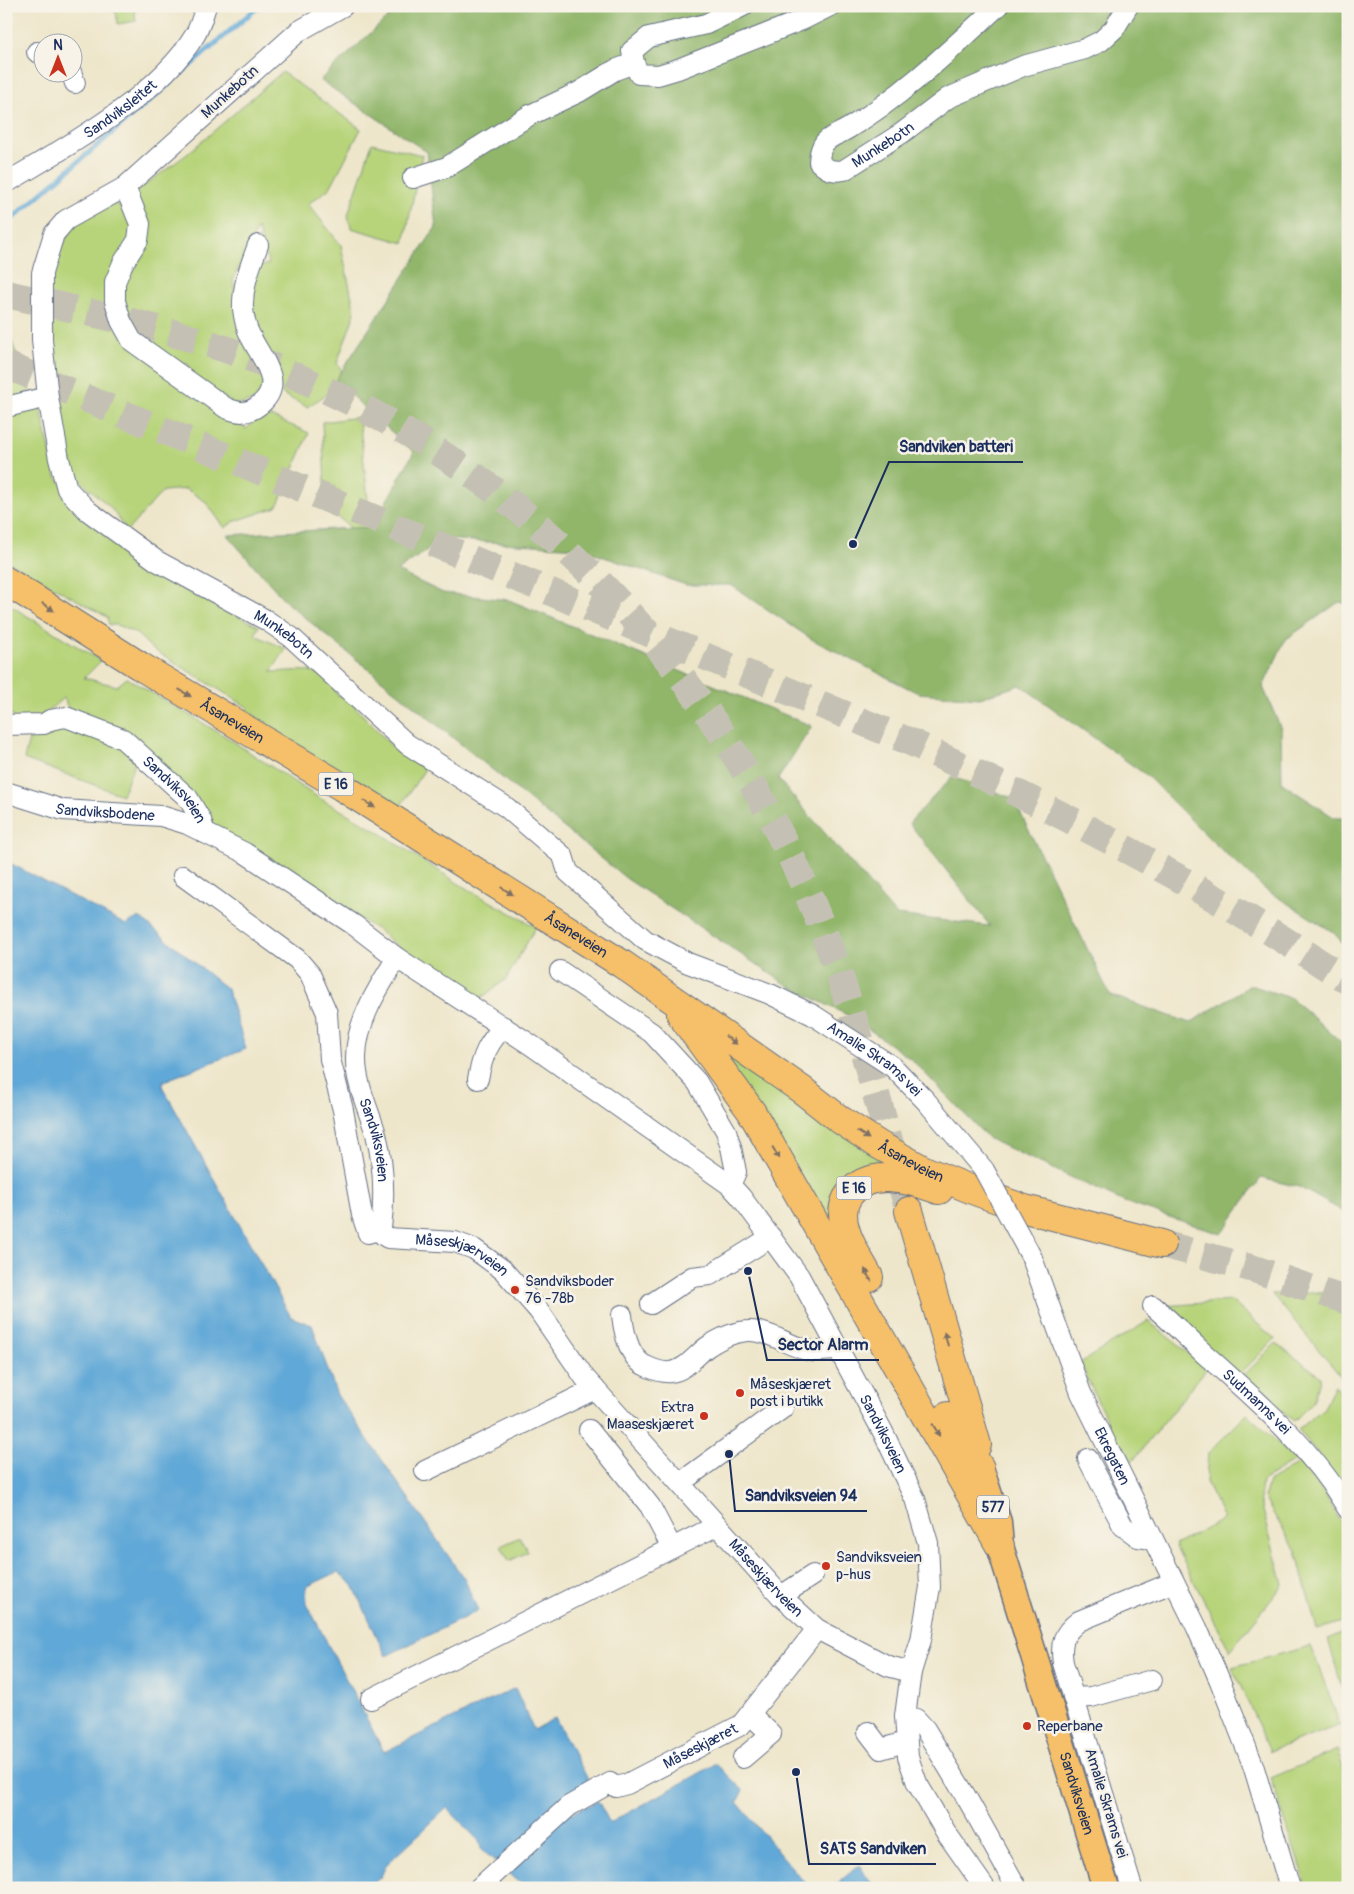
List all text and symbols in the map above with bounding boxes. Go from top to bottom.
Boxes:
north arrow [32,32,82,82]
text: N [53,37,63,54]
street label: Munkebotn [197,61,263,123]
street label: Sandviksleitet [80,75,162,143]
street label: Munkebotn [848,118,918,172]
callout: Sandviken batteri [889,431,1023,462]
text: Sandviken batteri [899,437,1013,457]
one-way arrow [41,602,54,612]
street label: Munkebotn [251,606,318,663]
one-way arrow [179,689,192,698]
street label: Åsaneveien [196,694,268,748]
street label: Sandviksveien [138,752,210,827]
road number: E 16 [318,772,354,796]
street label: Sandviksbodene [53,799,156,825]
one-way arrow [363,800,376,809]
one-way arrow [500,886,513,895]
street label: Åsaneveien [541,907,611,962]
street label: Amalie Skrams vei [823,1017,926,1101]
one-way arrow [724,1035,738,1045]
street label: Sandviksveien [355,1095,393,1182]
one-way arrow [856,1130,870,1139]
street label: Åsaneveien [875,1136,947,1187]
one-way arrow [772,1146,780,1161]
road number: E 16 [836,1176,872,1200]
street label: Måseskjærveien [415,1230,513,1280]
one-way arrow [864,1268,872,1282]
place label: Sandviksboder 76 -78b [525,1272,615,1308]
marker: Sandviksboder 76 -78b [509,1284,521,1296]
callout: Sector Alarm [767,1329,879,1360]
one-way arrow [941,1331,949,1346]
text: Sector Alarm [777,1335,869,1355]
street label: Sudmanns vei [1218,1365,1295,1439]
place label: Måseskjæret post i butikk [750,1375,832,1411]
marker: Måseskjæret post i butikk [734,1387,746,1399]
street label: Sandviksveien [855,1391,911,1476]
place label: Extra Maaseskjæret [607,1398,695,1434]
marker: Extra Maaseskjæret [698,1410,710,1422]
one-way arrow [931,1424,940,1437]
street label: Ekregaten [1090,1424,1134,1488]
callout: Sandviksveien 94 [735,1480,867,1511]
text: Sandviksveien 94 [745,1486,858,1506]
road number: 577 [977,1495,1009,1518]
street label: Måseskjærveien [725,1535,807,1621]
place label: Sandviksveien p-hus [836,1548,922,1584]
marker: Sandviksveien p-hus [820,1560,832,1572]
place label: Reperbane [1037,1717,1103,1736]
street label: Måseskjæret [660,1718,742,1773]
marker: Reperbane [1021,1720,1033,1732]
street label: Amalie Skrams vei [1080,1746,1132,1861]
street label: Sandviksveien [1055,1749,1098,1837]
callout: SATS Sandviken [809,1833,936,1864]
text: SATS Sandviken [820,1839,926,1859]

